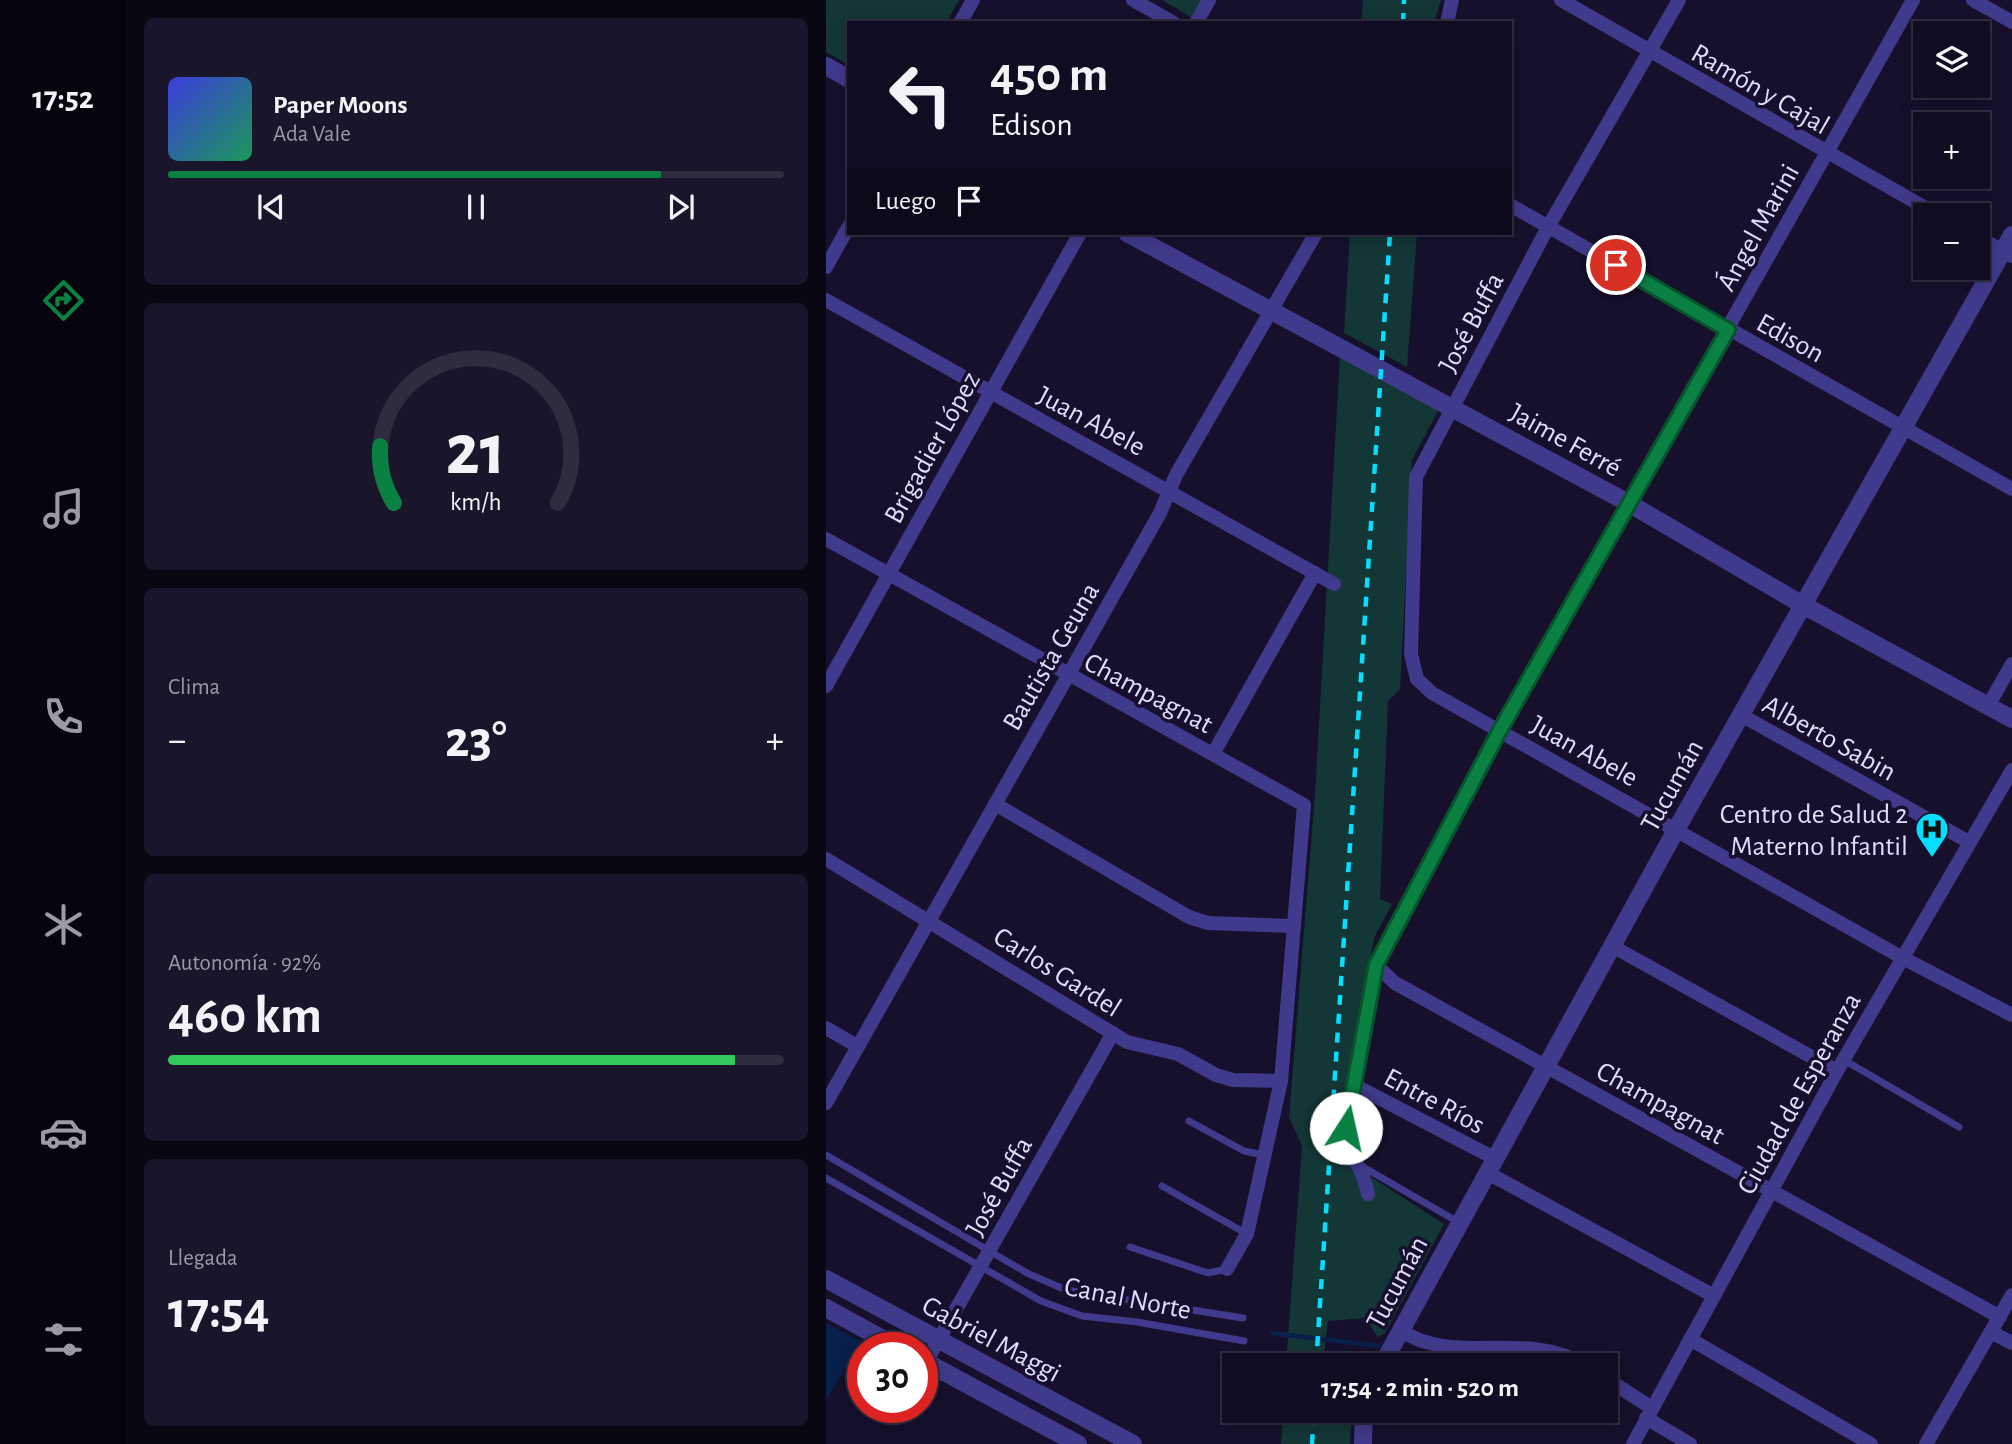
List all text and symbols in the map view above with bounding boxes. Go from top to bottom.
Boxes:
map controls [1913,21,1990,280]
button: layers [1913,21,1990,98]
street label: Ramón y Cajal [1686,39,1834,140]
icon: left [875,49,966,140]
text: 450 m [990,51,1108,100]
text: 17:52 [32,82,94,114]
text: Paper Moons [273,92,408,118]
text: Edison [990,109,1073,141]
button: + [1913,112,1990,189]
text: Ada Vale [273,123,351,146]
street label: Ángel Marini [1710,159,1805,296]
icon: arrive [950,182,988,220]
icon: previous [252,188,290,226]
icon: pause [457,188,495,226]
icon: next [662,188,700,226]
text: Luego [875,188,936,214]
button: − [1913,203,1990,280]
pin [1586,235,1646,295]
icon: arrive [1597,246,1635,284]
street label: José Buffa [1434,268,1510,377]
icon: directions [39,276,88,325]
street label: Edison [1752,309,1828,369]
street label: Brigadier López [880,368,986,528]
street label: Juan Abele [1033,382,1150,462]
street label: Jaime Ferré [1505,399,1626,483]
text: 21 [446,415,506,488]
icon: music [39,484,88,533]
text: km/h [450,490,502,515]
street label: Bautista Geuna [998,578,1105,736]
street label: Champagnat [1079,648,1217,739]
text: Clima [168,676,220,699]
street label: Alberto Sabin [1758,691,1900,787]
icon: phone [39,692,88,741]
street label: Juan Abele [1526,711,1642,793]
text: 23° [445,714,507,766]
text: − [168,722,186,760]
text: + [766,722,784,760]
street label: Tucumán [1636,735,1709,837]
place label: Centro de Salud 2 Materno Infantil [1720,801,1908,861]
hospital icon: Centro de Salud 2 Materno Infantil [1913,810,1951,859]
icon: climate [39,900,88,949]
street label: Carlos Gardel [988,923,1126,1023]
text: Autonomía · 92% [168,952,321,975]
street label: Ciudad de Esperanza [1733,989,1867,1199]
text: 460 km [168,990,322,1042]
street label: Champagnat [1591,1057,1729,1150]
street label: Entre Ríos [1379,1064,1489,1140]
position arrow [1309,1091,1383,1165]
icon: car [39,1108,88,1157]
street label: José Buffa [961,1133,1038,1241]
street label: Tucumán [1362,1232,1434,1334]
text: Llegada [168,1247,238,1270]
street label: Canal Norte [1062,1273,1193,1325]
text: 17:54 [168,1285,270,1337]
street label: Gabriel Maggi [917,1292,1065,1388]
icon: filters [39,1315,88,1364]
speed limit sign: 30 [847,1332,938,1423]
text: 17:54 · 2 min · 520 m [1321,1375,1519,1401]

